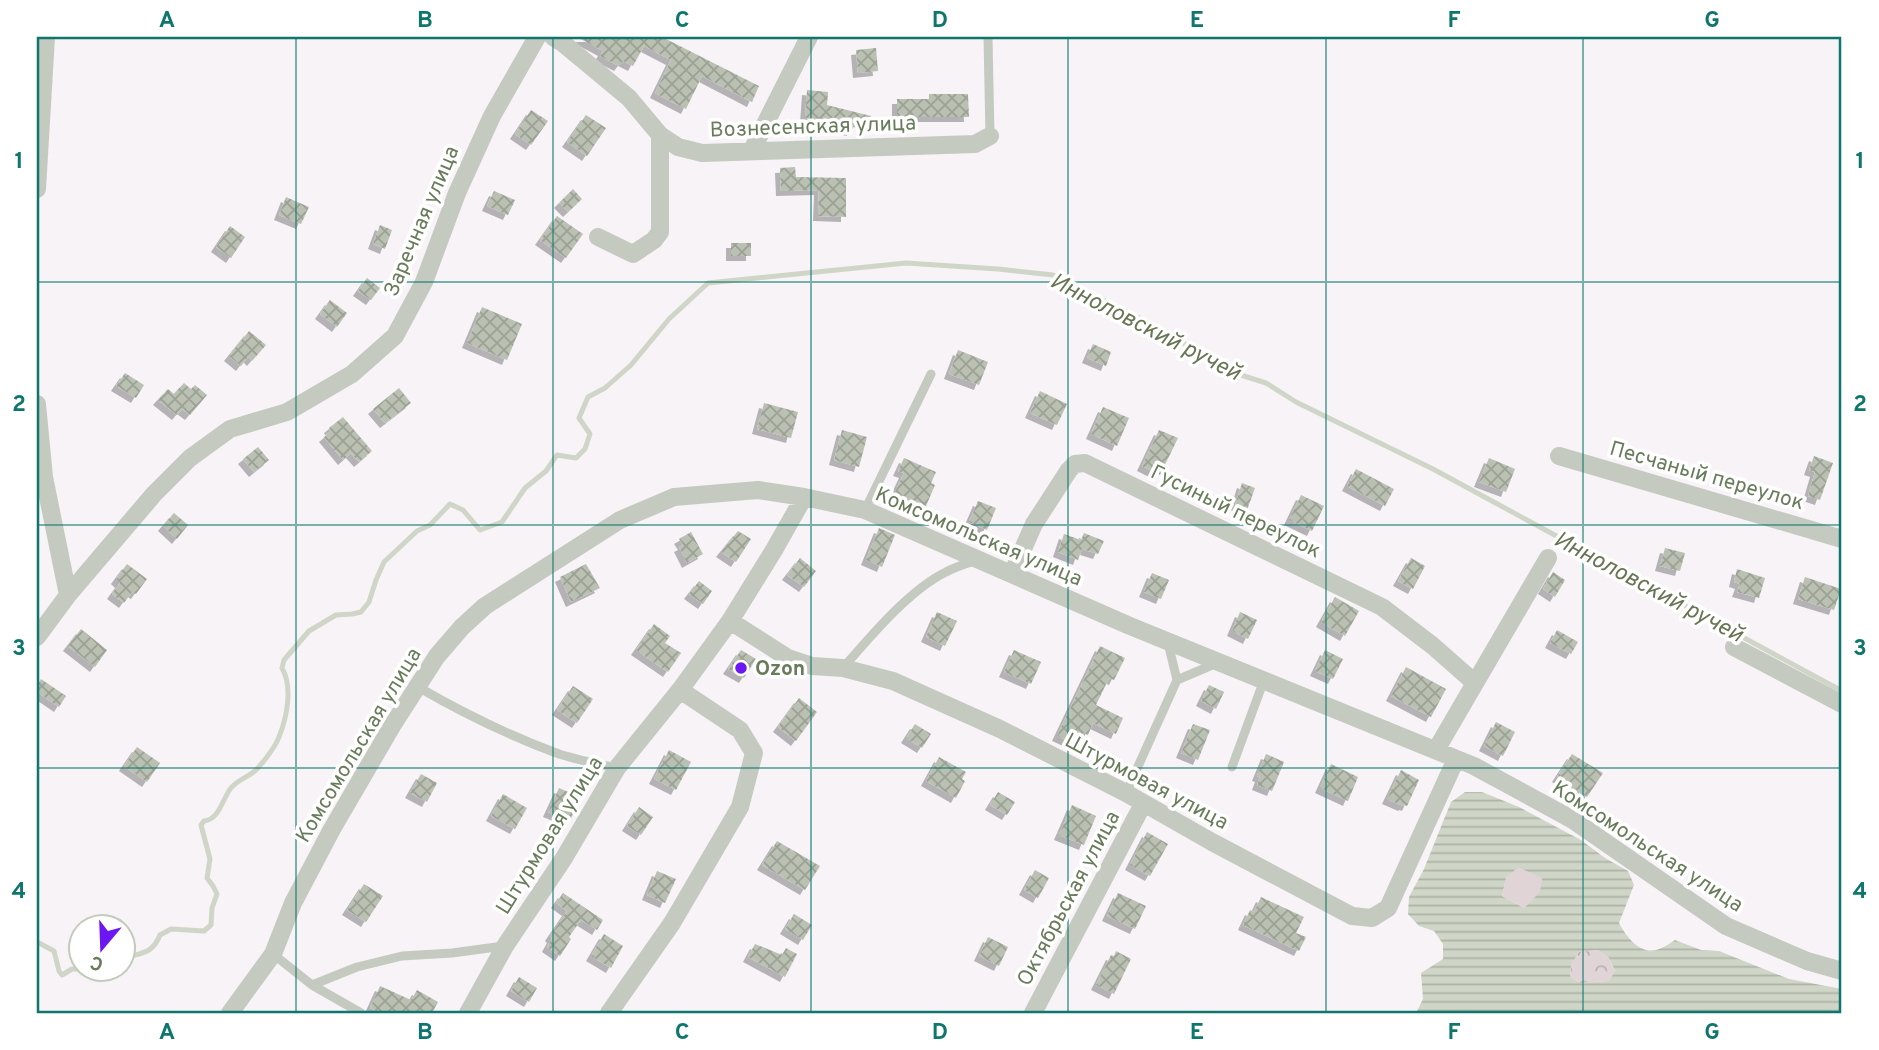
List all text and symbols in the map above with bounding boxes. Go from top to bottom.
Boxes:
text: A [159,7,175,36]
text: B [417,7,433,36]
text: C [675,7,689,36]
text: D [932,7,948,36]
text: E [1190,7,1204,36]
text: F [1447,7,1461,36]
text: G [1704,7,1720,36]
street label: Вознесенская улица [709,110,917,145]
street label: Заречная улица [379,142,466,301]
text: 1 [14,148,24,177]
text: 1 [1855,148,1865,177]
water label: Инноловский ручей [1045,268,1246,389]
text: 2 [12,391,26,420]
text: 2 [1853,391,1867,420]
street label: Песчаный переулок [1606,436,1807,517]
street label: Гусиный переулок [1146,459,1325,565]
street label: Комсомольская улица [871,481,1086,593]
water label: Инноловский ручей [1548,526,1748,651]
text: 3 [12,635,26,664]
text: 3 [1853,635,1867,664]
street label: Комсомольская улица [290,643,428,848]
place label: Ozon [755,656,805,683]
marker: Ozon [733,660,749,676]
street label: Штурмовая улица [1060,728,1233,837]
street label: Штурмовая улица [491,752,610,920]
street label: Комсомольская улица [1546,775,1748,919]
street label: Октябрьская улица [1012,806,1127,991]
text: 4 [12,878,26,907]
text: 4 [1853,878,1867,907]
north arrow [66,914,136,984]
text: С [87,949,107,976]
text: A [159,1019,175,1048]
text: B [417,1019,433,1048]
text: C [675,1019,689,1048]
text: D [932,1019,948,1048]
text: E [1190,1019,1204,1048]
text: F [1447,1019,1461,1048]
text: G [1704,1019,1720,1048]

